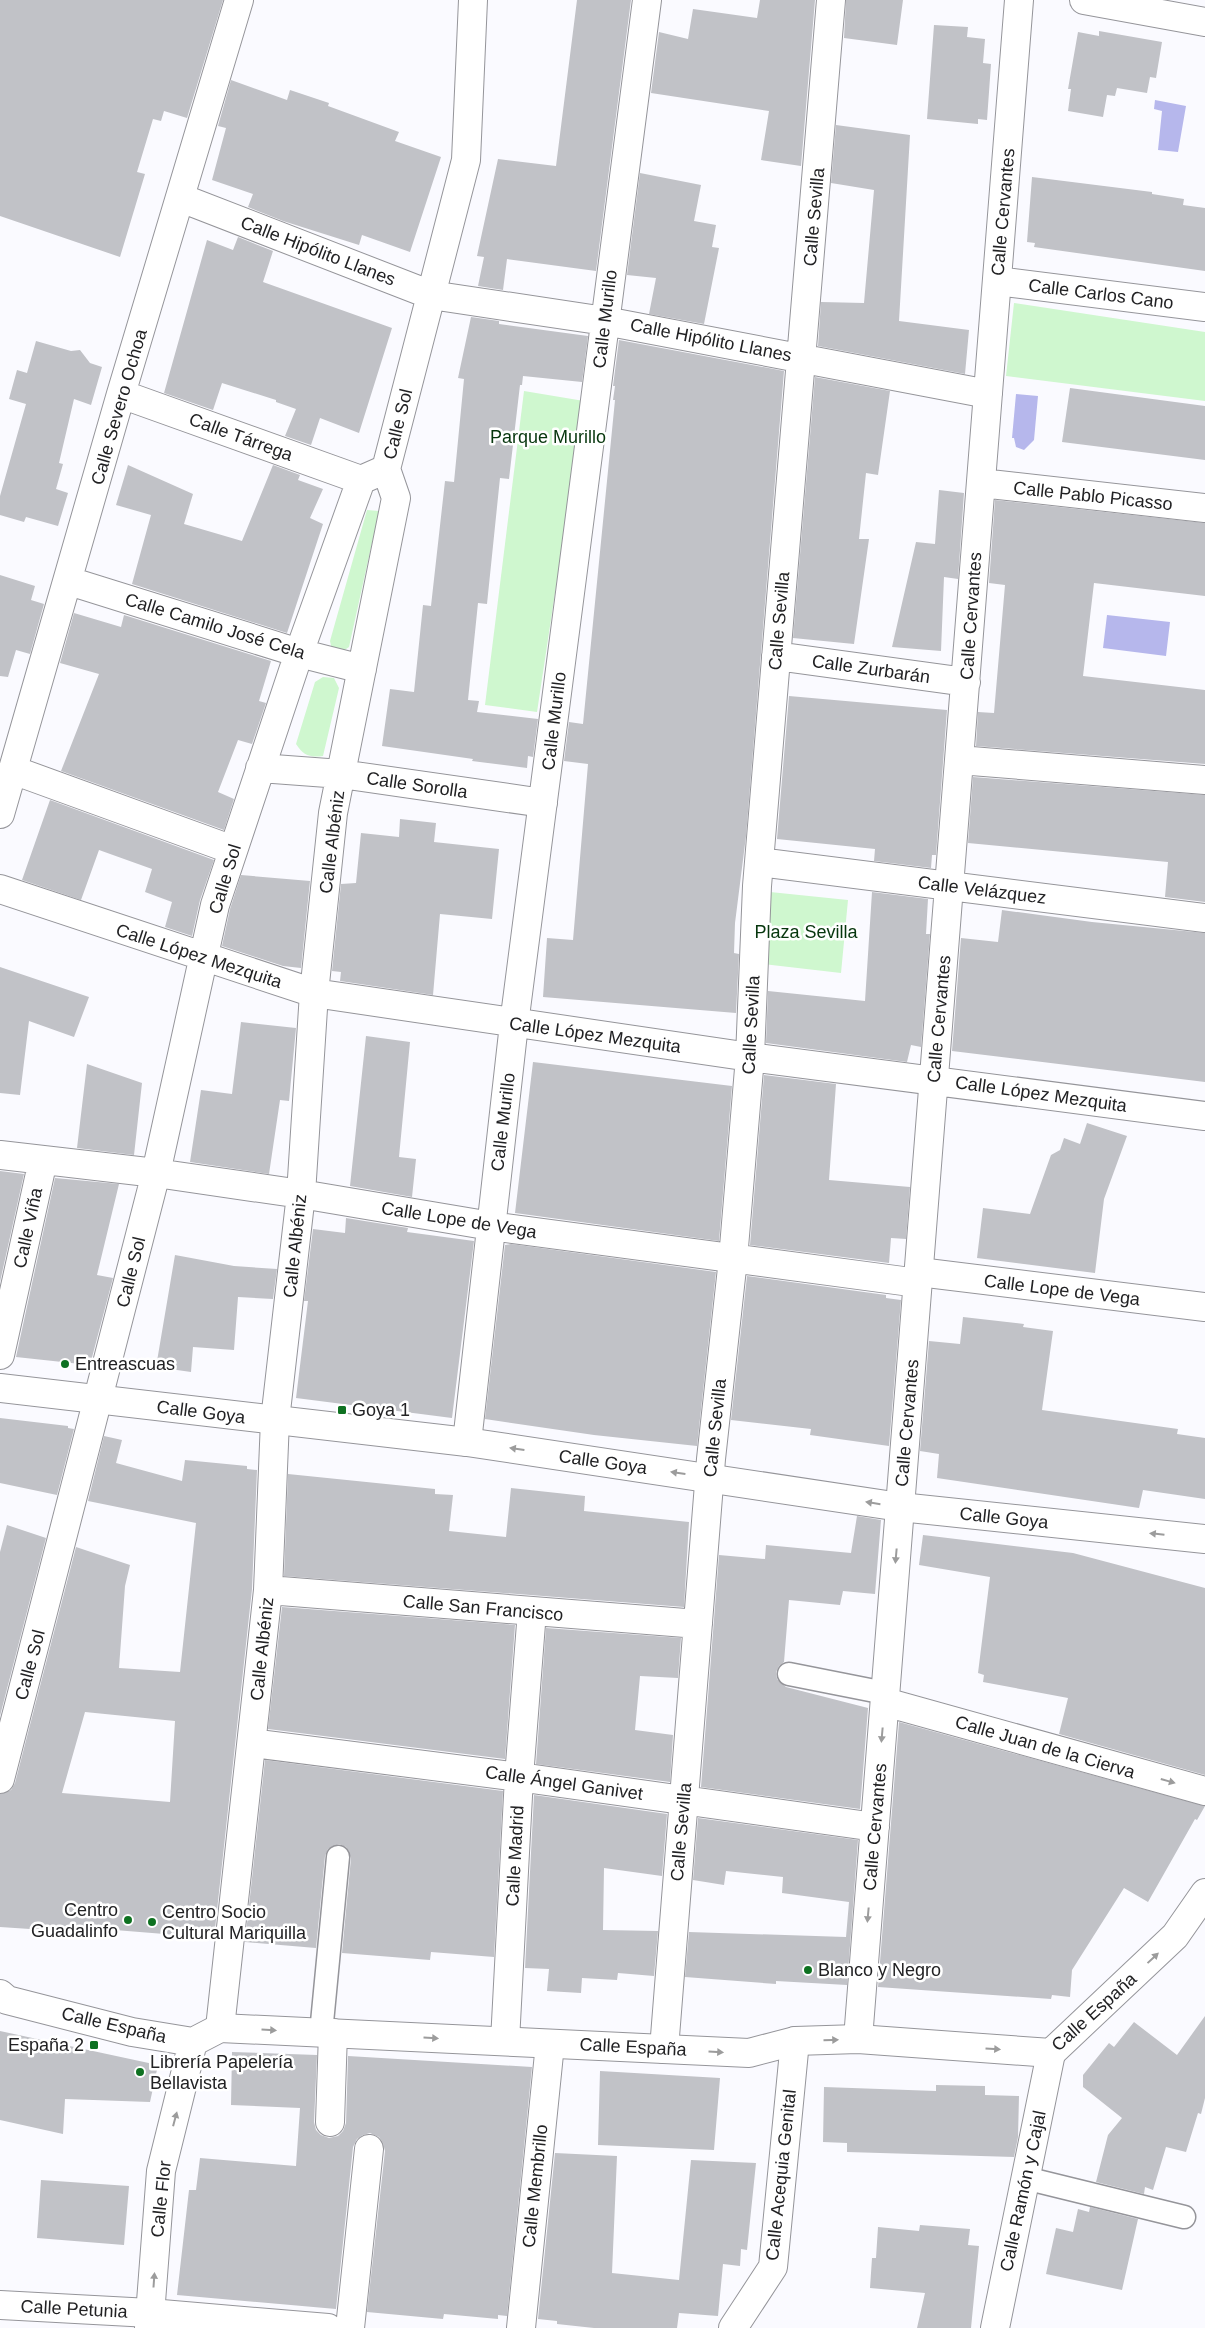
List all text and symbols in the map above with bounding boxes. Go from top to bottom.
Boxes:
street label: Calle Cervantes [987,147,1019,277]
street label: Calle Sevilla [800,166,828,267]
street label: Calle Hipólito Llanes [238,212,398,290]
street label: Calle Murillo [589,269,621,369]
street label: Calle Carlos Cano [1027,275,1175,313]
street label: Calle Hipólito Llanes [629,315,793,365]
street label: Calle Severo Ochoa [87,326,151,487]
street label: Calle Sol [380,387,416,461]
street label: Calle Tárrega [186,409,296,465]
park label: Parque Murillo [490,427,606,447]
street label: Calle Pablo Picasso [1012,478,1174,514]
street label: Calle Cervantes [957,551,985,681]
street label: Calle Sevilla [765,570,793,671]
street label: Calle Camilo José Cela [123,589,308,663]
street label: Calle Zurbarán [811,651,931,687]
street label: Calle Murillo [538,671,570,771]
street label: Calle Sorolla [365,768,470,802]
street label: Calle Albéniz [316,789,348,895]
street label: Calle Sol [205,842,245,916]
street label: Calle Velázquez [917,872,1047,908]
street label: Calle López Mezquita [114,920,285,993]
park label: Plaza Sevilla [754,922,859,942]
street label: Calle Cervantes [923,954,955,1084]
street label: Calle Sevilla [738,974,764,1075]
street label: Calle López Mezquita [508,1013,683,1057]
street label: Calle Murillo [487,1072,519,1172]
street label: Calle López Mezquita [954,1072,1129,1116]
street label: Calle Viña [10,1185,46,1270]
street label: Calle Albéniz [280,1193,310,1299]
street label: Calle Lope de Vega [380,1198,539,1242]
street label: Calle Sol [113,1235,149,1309]
street label: Calle Lope de Vega [983,1270,1142,1310]
place label: Entreascuas [75,1354,175,1374]
marker: Entreascuas [59,1358,71,1370]
street label: Calle Cervantes [891,1358,923,1488]
street label: Calle Sevilla [700,1377,730,1478]
street label: Calle Goya [156,1397,247,1427]
place label: Goya 1 [352,1400,410,1420]
marker: Goya 1 [336,1404,348,1416]
one-way arrow [509,1445,525,1453]
street label: Calle Goya [558,1446,649,1478]
one-way arrow [670,1468,686,1476]
one-way arrow [865,1499,881,1507]
street label: Calle Goya [959,1503,1050,1533]
one-way arrow [1148,1530,1164,1538]
one-way arrow [892,1548,900,1564]
street label: Calle San Francisco [402,1591,564,1625]
street label: Calle Albéniz [247,1596,277,1702]
street label: Calle Sol [11,1628,49,1702]
street label: Calle Juan de la Cierva [953,1712,1138,1783]
one-way arrow [878,1728,886,1744]
street label: Calle Ángel Ganivet [484,1762,644,1804]
street label: Calle Cervantes [859,1762,891,1892]
one-way arrow [1160,1777,1175,1785]
street label: Calle Sevilla [667,1781,695,1882]
street label: Calle Madrid [502,1805,528,1907]
place label: Centro Guadalinfo [31,1900,118,1941]
place label: Centro Socio Cultural Mariquilla [162,1902,307,1943]
one-way arrow [864,1907,872,1923]
marker: Centro Guadalinfo [122,1914,134,1926]
marker: Centro Socio Cultural Mariquilla [146,1916,158,1928]
one-way arrow [1146,1952,1158,1964]
place label: Blanco y Negro [818,1960,941,1980]
marker: Blanco y Negro [802,1964,814,1976]
street label: Calle España [1048,1968,1141,2055]
street label: Calle España [60,2003,169,2047]
one-way arrow [261,2027,277,2035]
one-way arrow [423,2034,439,2042]
street label: Calle España [579,2034,688,2060]
place label: España 2 [8,2035,84,2055]
one-way arrow [824,2035,840,2043]
marker: España 2 [88,2039,100,2051]
one-way arrow [986,2045,1002,2053]
one-way arrow [708,2048,724,2056]
place label: Librería Papelería Bellavista [150,2052,294,2093]
marker: Librería Papelería Bellavista [134,2066,146,2078]
street label: Calle Acequia Genital [762,2088,800,2262]
street label: Calle Ramón y Cajal [996,2109,1050,2273]
one-way arrow [171,2111,179,2127]
street label: Calle Membrillo [519,2123,551,2249]
street label: Calle Flor [147,2160,175,2238]
one-way arrow [150,2271,158,2287]
street label: Calle Petunia [20,2296,129,2322]

